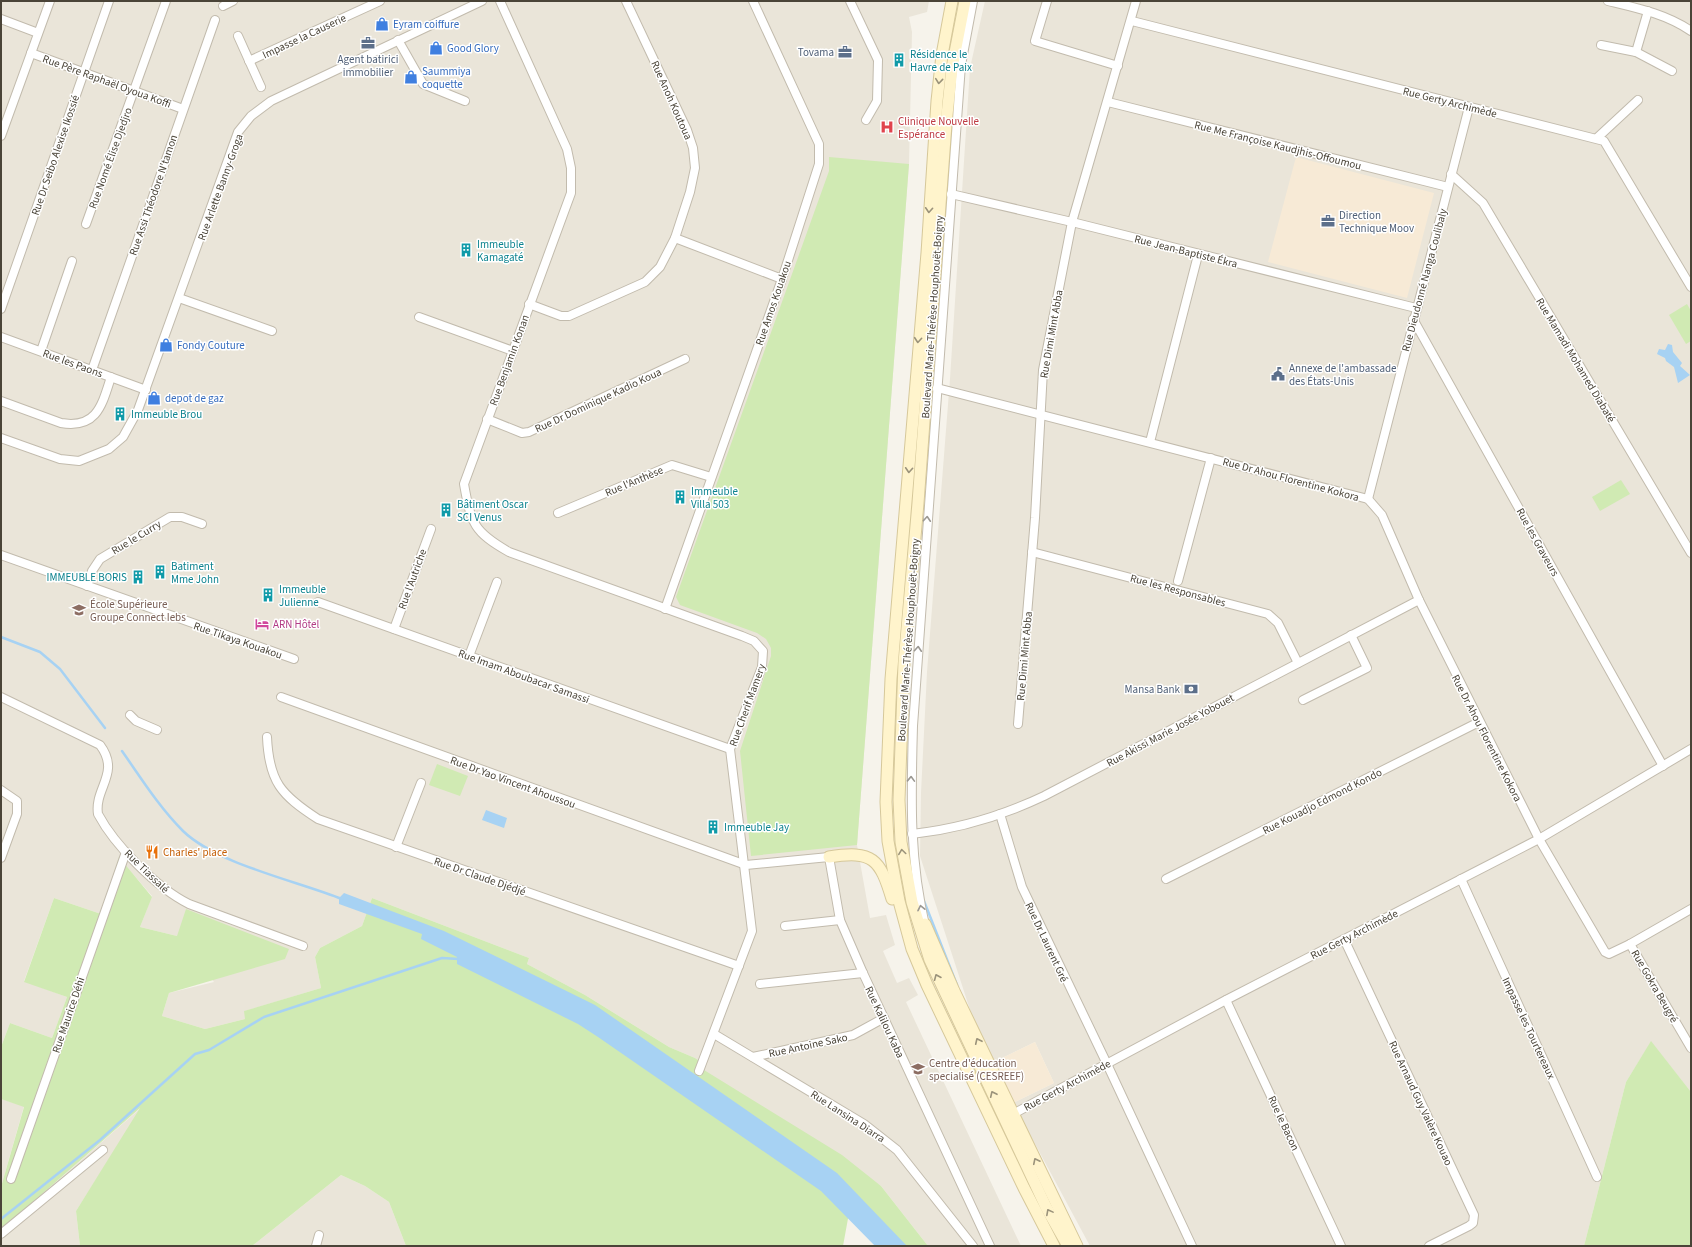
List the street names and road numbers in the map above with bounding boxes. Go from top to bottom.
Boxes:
street label: Impasse la Causerie [260,10,349,62]
street label: Rue Père Raphaël Oyoua Koffi [40,51,173,112]
street label: Rue Anoh Koutoua [647,58,696,142]
street label: Rue Gerty Archimède [1401,84,1499,122]
street label: Rue Dr Seibo Alexise Ikossié [28,92,83,217]
street label: Rue Nomé Élise Djedjro [85,105,136,211]
street label: Rue Me Françoise Kaudjhis-Offoumou [1193,117,1363,174]
street label: Rue Arlette Banny-Groga [194,132,247,243]
street label: Rue Assi Théodore N'tamon [126,133,181,258]
street label: Rue Dieudonné Nanga Coulibaly [1398,207,1451,353]
street label: Boulevard Marie-Thérèse Houphouët-Boigny [918,215,947,419]
street label: Rue Jean-Baptiste Ékra [1133,231,1239,272]
street label: Rue Amos Kouakou [752,259,795,348]
street label: Rue Dimi Mint Abba [1036,289,1067,379]
street label: Rue Mamadi Mohamed Diabaté [1532,295,1619,426]
street label: Rue Benjamin Konan [486,313,533,408]
street label: Rue les Paons [41,346,105,381]
street label: Rue Dr Dominique Kadio Koua [532,364,664,436]
street label: Rue Dr Ahou Florentine Kokora [1221,454,1361,505]
street label: Rue l'Anthèse [603,462,666,500]
street label: Rue les Graveurs [1513,505,1563,579]
street label: Rue le Curry [109,517,164,558]
street label: Boulevard Marie-Thérèse Houphouët-Boigny [894,538,923,742]
street label: Rue l'Autriche [395,546,431,612]
street label: Rue les Responsables [1128,571,1228,611]
street label: Rue Dimi Mint Abba [1013,611,1036,701]
street label: Rue Tikaya Kouakou [191,618,284,663]
street label: Rue Imam Aboubacar Samassi [456,646,592,707]
street label: Rue Cherif Mamery [726,662,769,749]
street label: Rue Dr Ahou Florentine Kokora [1448,672,1525,804]
street label: Rue Akissi Marie Josée Yobouet [1104,690,1237,771]
street label: Rue Dr Yao Vincent Ahoussou [448,753,578,812]
street label: Rue Kouadjo Edmond Kondo [1260,765,1385,838]
street label: Rue Tiassalé [121,846,173,897]
street label: Rue Dr Claude Djédjé [432,854,528,899]
street label: Rue Dr Laurent Gré [1021,900,1072,985]
street label: Rue Gerty Archimède [1308,906,1401,963]
street label: Rue Gokra Beugré [1628,947,1682,1026]
street label: Rue Maurice Déhi [48,975,88,1055]
street label: Impasse les Tourtereaux [1498,975,1559,1082]
street label: Rue Kalilou Kaba [861,984,908,1061]
street label: Rue Antoine Sako [767,1030,849,1061]
street label: Rue Arnaud Guy Valère Kouao [1385,1038,1456,1168]
street label: Rue Gerty Archimède [1021,1056,1114,1115]
street label: Rue Lansina Diarra [808,1087,888,1146]
street label: Rue le Bacon [1264,1093,1303,1153]

